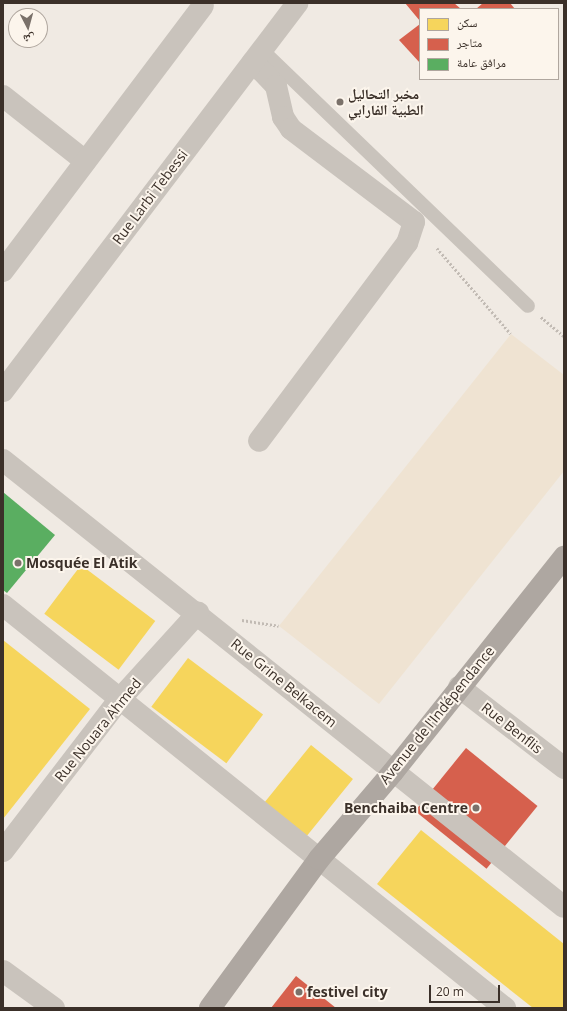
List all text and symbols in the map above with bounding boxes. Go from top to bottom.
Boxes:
north arrow [8,8,48,48]
legend [419,8,559,80]
text: سكن [457,14,477,31]
text: ش [23,31,36,48]
text: متاجر [457,34,482,51]
text: مرافق عامة [457,54,506,71]
place label: مخبر التحاليل الطبية الفارابي [348,86,424,118]
marker: مخبر التحاليل الطبية الفارابي [335,97,345,107]
street label: Rue Larbi Tebessi [109,146,191,248]
place label: Mosquée El Atik [26,555,138,571]
marker: Mosquée El Atik [13,558,23,568]
street label: Rue Grine Belkacem [228,635,340,731]
street label: Avenue de l'Indépendance [376,643,498,787]
street label: Rue Nouara Ahmed [51,675,145,785]
street label: Rue Benflis [478,699,546,757]
place label: Benchaiba Centre [344,800,468,816]
marker: Benchaiba Centre [471,803,481,813]
scale bar [431,977,502,1003]
text: 20 m [436,983,464,1000]
place label: festivel city [307,984,388,1000]
marker: festivel city [294,987,304,997]

